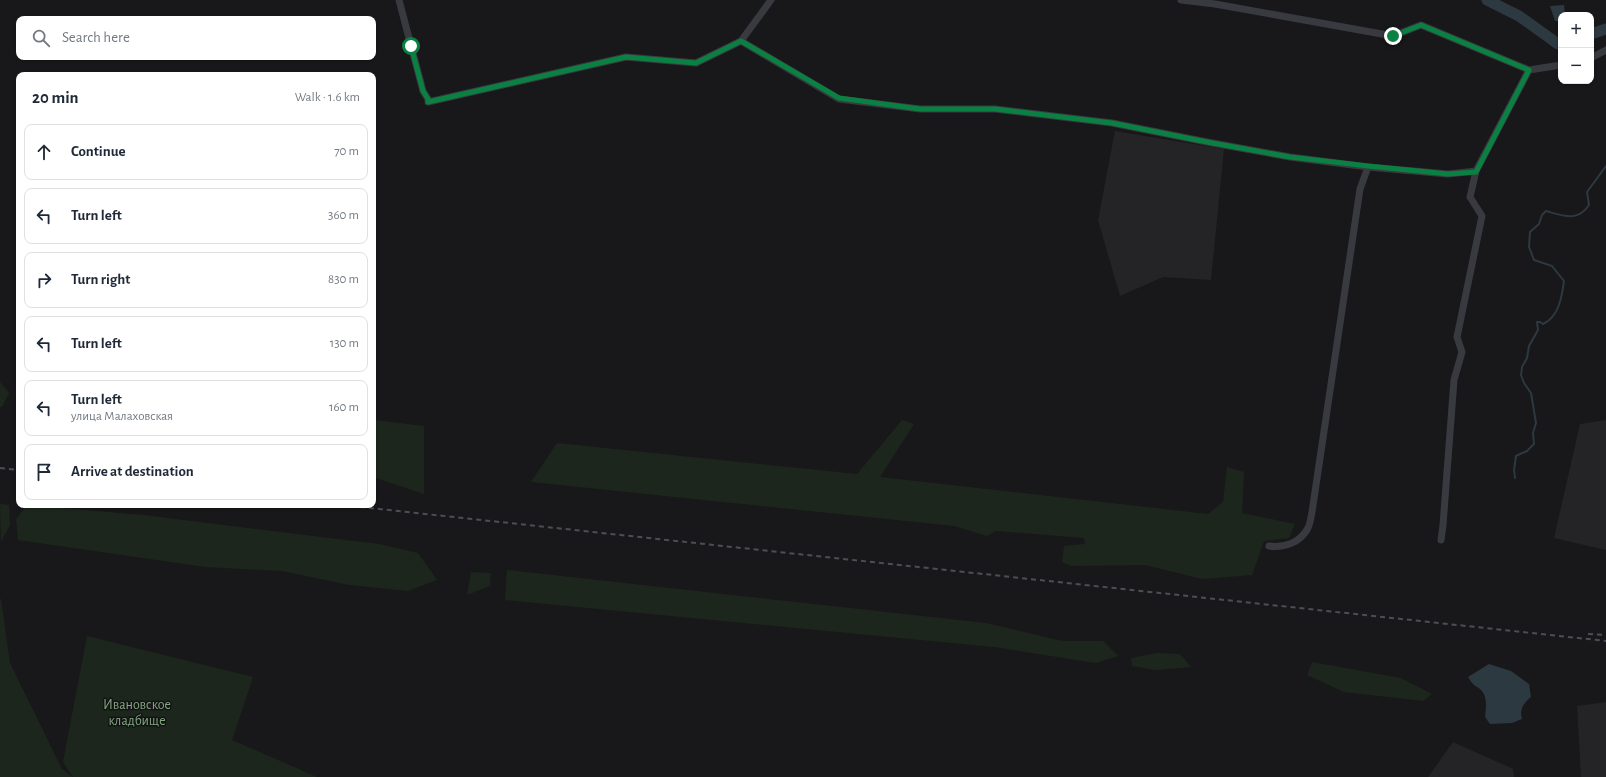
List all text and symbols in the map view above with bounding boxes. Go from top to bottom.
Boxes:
map controls [1558,12,1594,84]
button: + [1558,12,1594,48]
search box [16,16,376,60]
icon: search [30,27,52,49]
route end [1384,27,1402,45]
text: Search here [62,30,130,45]
route start [402,37,420,55]
button: − [1558,48,1594,84]
text: 20 min [32,89,79,106]
text: Walk · 1.6 km [295,91,360,104]
icon: ahead [33,141,55,163]
text: Continue [71,144,126,159]
text: 70 m [334,145,359,158]
icon: left [33,205,55,227]
text: Turn left [71,208,122,223]
text: 360 m [328,209,359,222]
icon: right [33,269,55,291]
text: Turn right [71,272,130,287]
text: 830 m [328,273,359,286]
icon: left [33,333,55,355]
text: Turn left [71,336,122,351]
text: 130 m [330,337,359,350]
text: Turn left [71,392,122,407]
icon: left [33,397,55,419]
text: 160 m [329,401,359,414]
text: улица Малаховская [71,410,173,423]
icon: arrive [33,461,55,483]
text: Arrive at destination [71,464,194,479]
park label: Ивановское кладбище [103,698,171,728]

